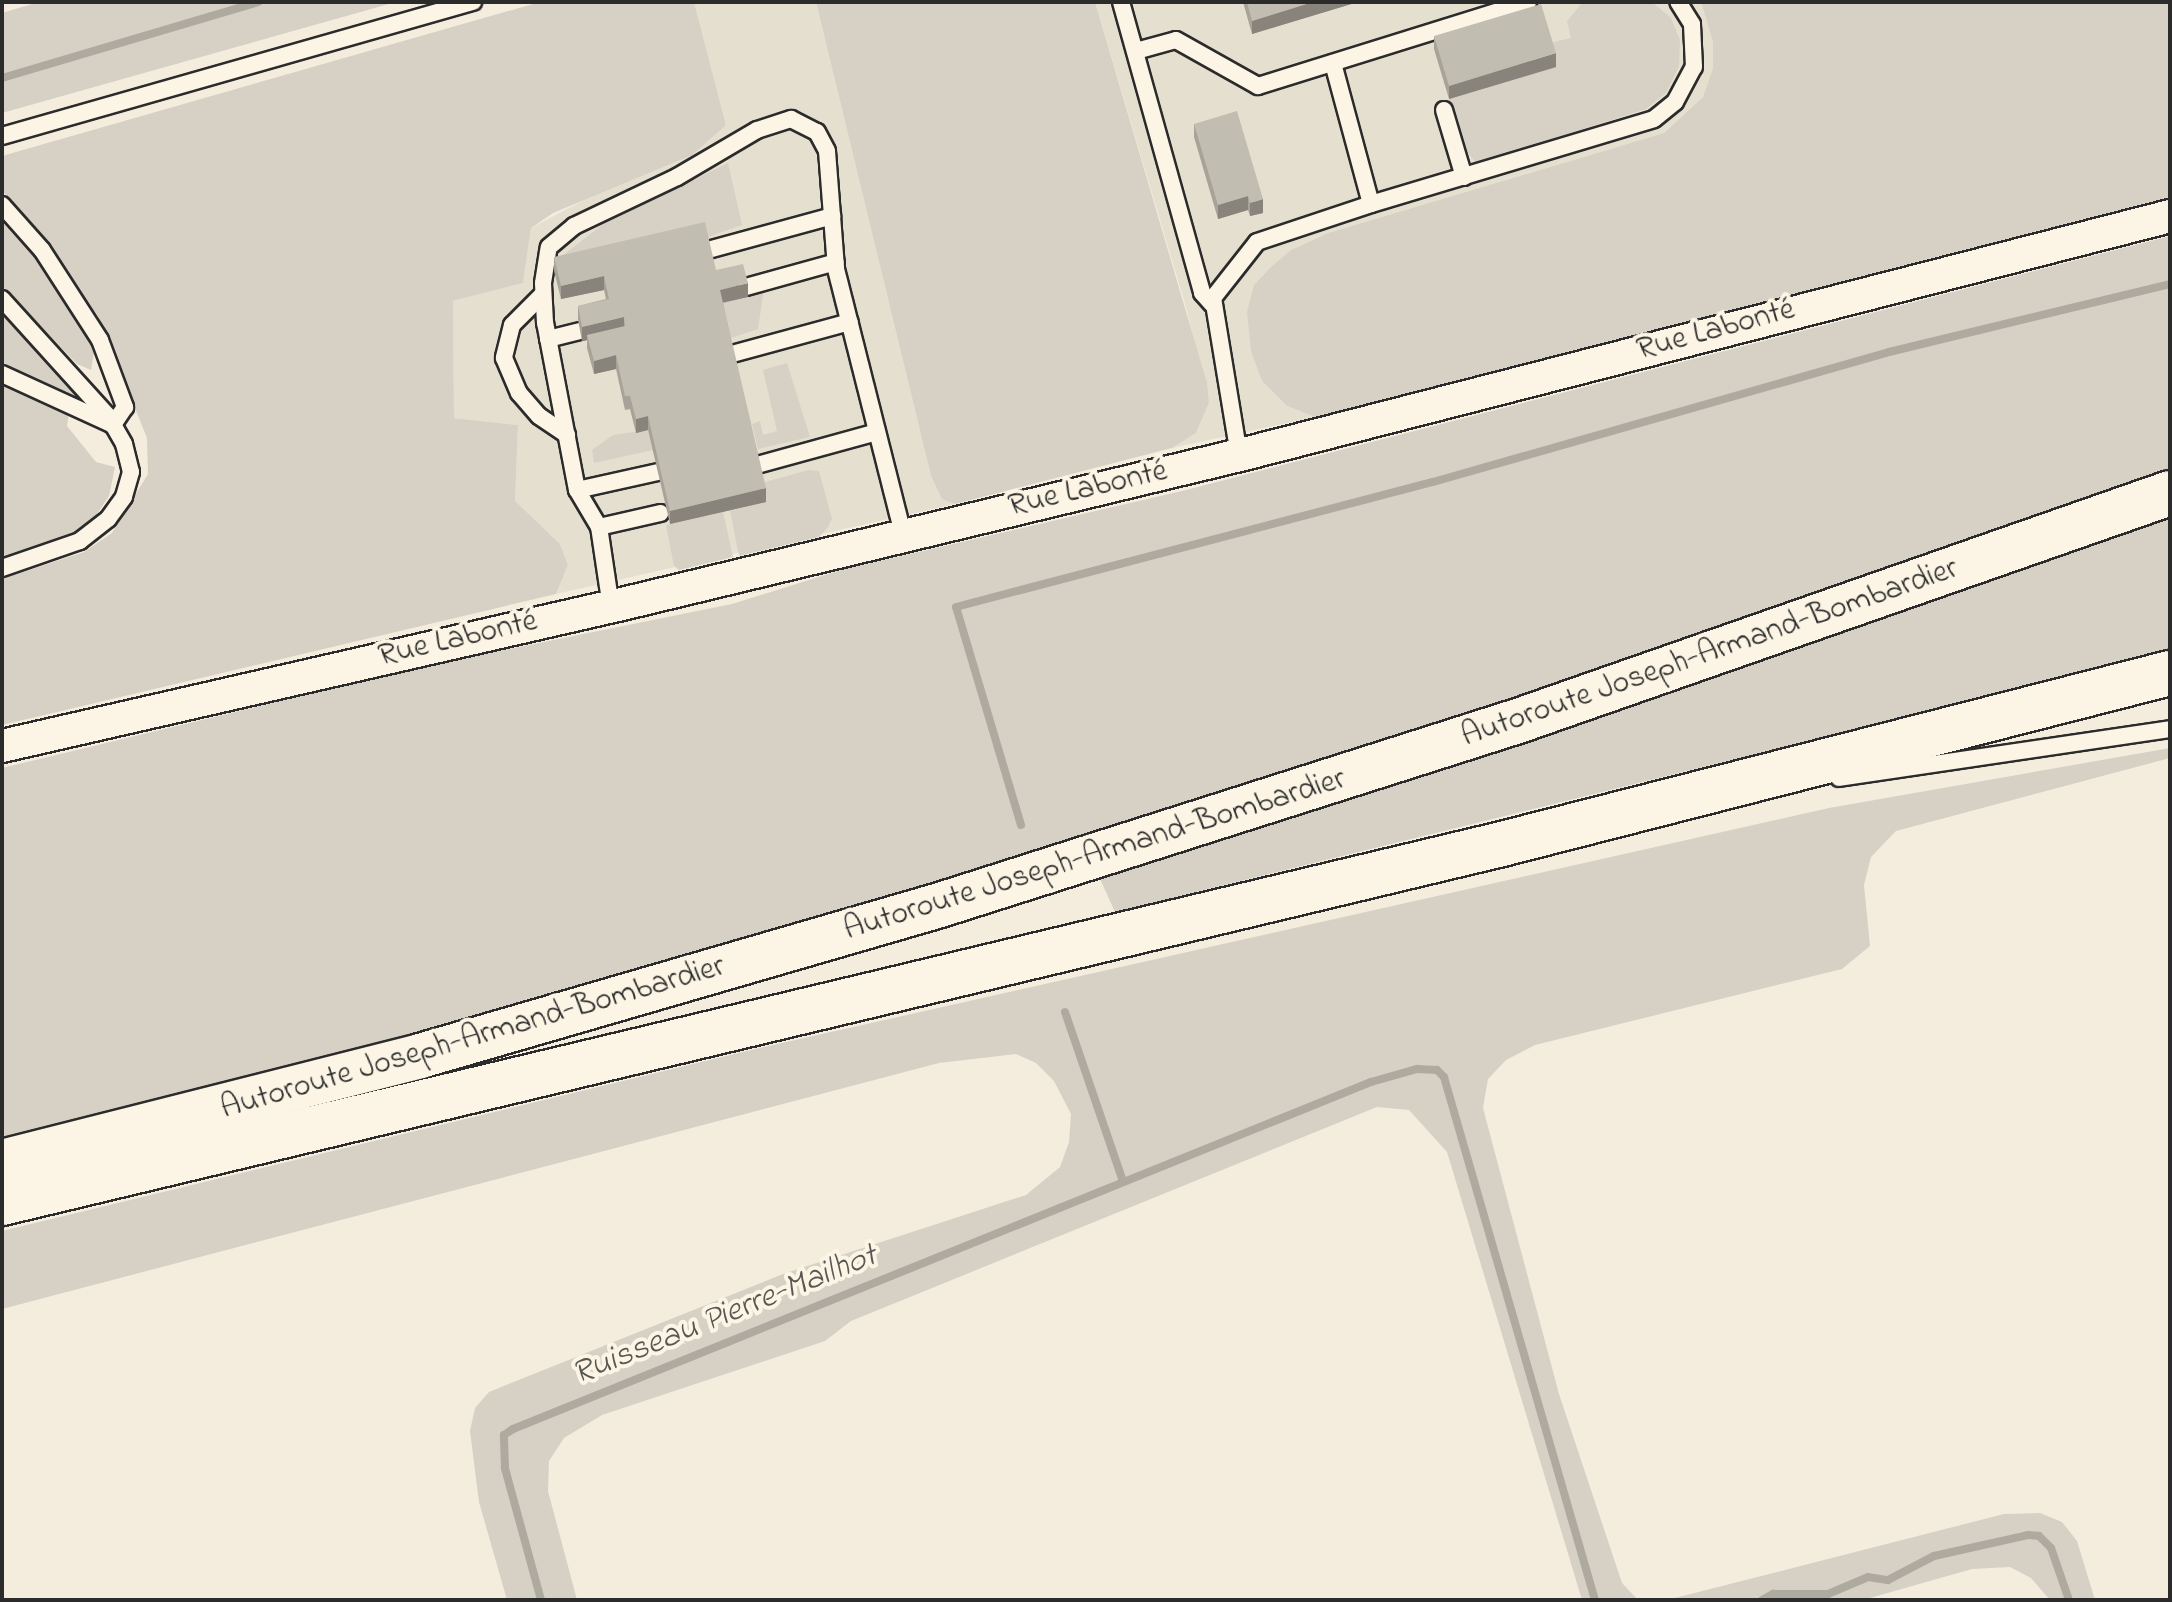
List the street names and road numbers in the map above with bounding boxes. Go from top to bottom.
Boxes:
street label: Rue Labonté [1633,292,1799,370]
street label: Rue Labonté [1005,453,1171,527]
street label: Autoroute Joseph-Armand-Bombardier [1457,551,1963,757]
street label: Rue Labonté [375,603,541,677]
street label: Autoroute Joseph-Armand-Bombardier [840,761,1350,951]
street label: Autoroute Joseph-Armand-Bombardier [217,949,729,1129]

